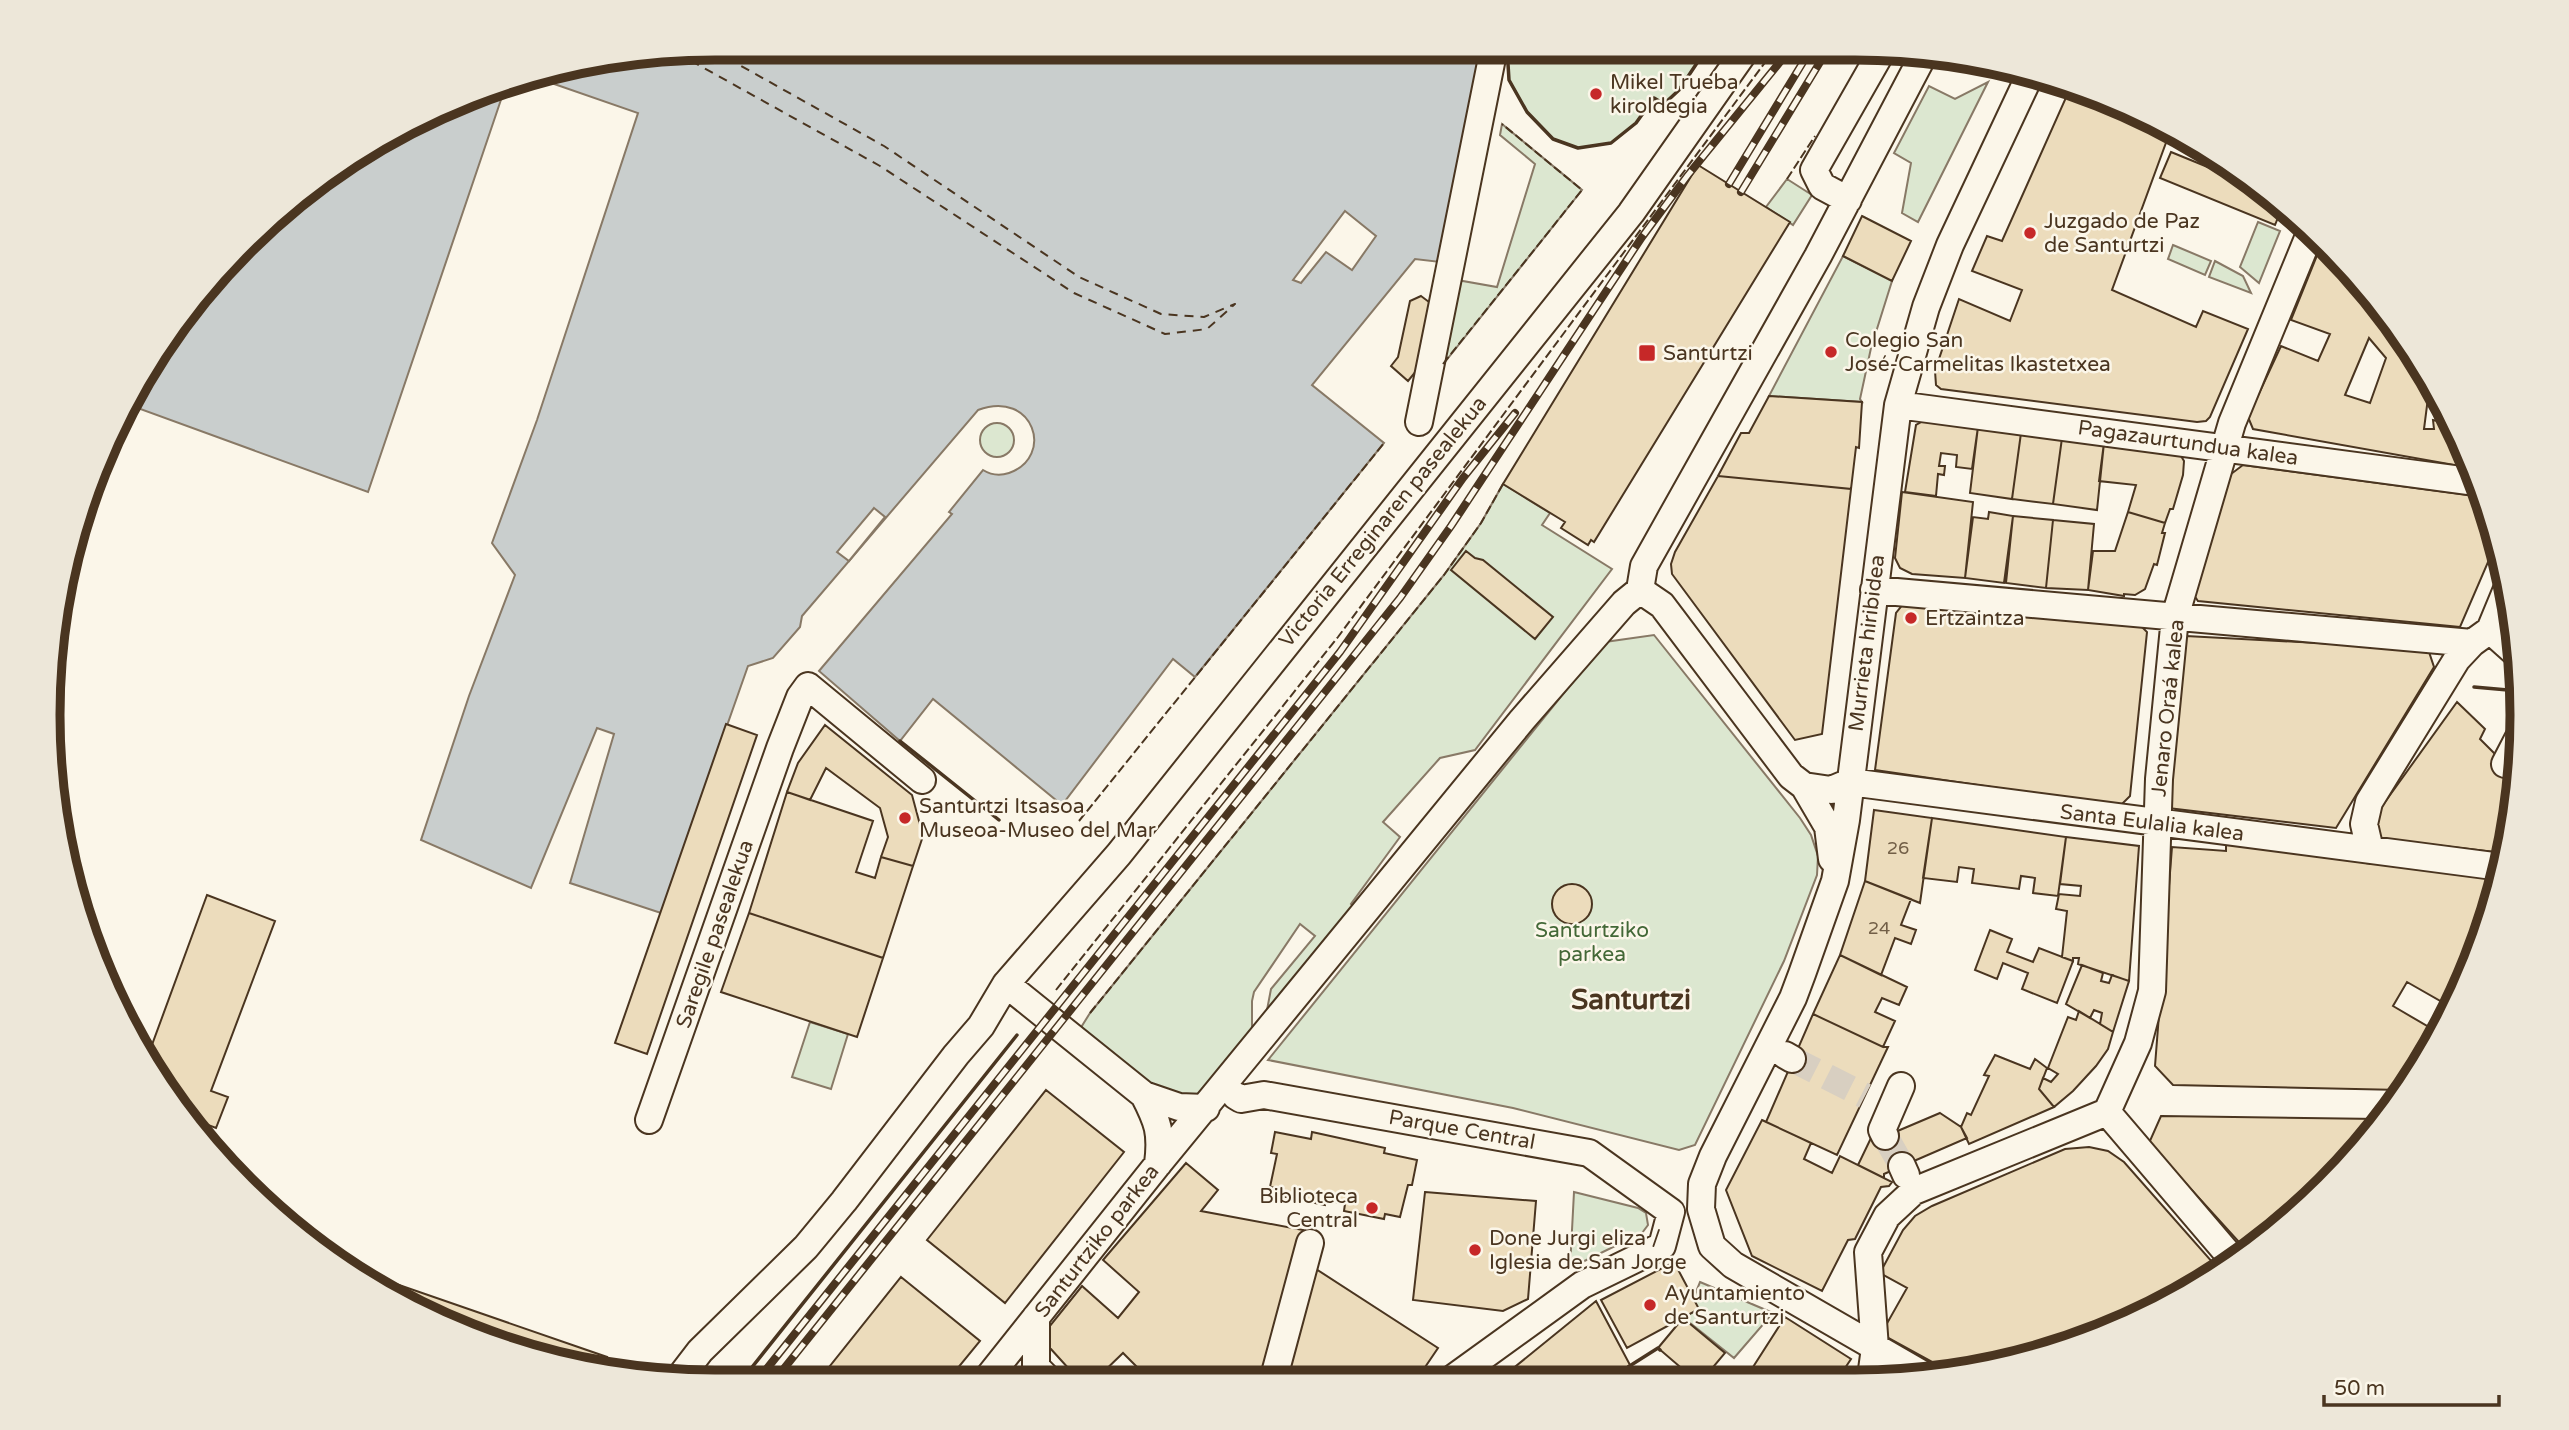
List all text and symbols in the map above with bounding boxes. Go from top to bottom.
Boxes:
place label: Mikel Trueba kiroldegia [1610,70,1738,119]
marker: Mikel Trueba kiroldegia [1588,86,1604,102]
place label: Juzgado de Paz de Santurtzi [2044,209,2200,258]
marker: Juzgado de Paz de Santurtzi [2022,225,2038,241]
place label: Colegio San José-Carmelitas Ikastetxea [1845,328,2111,377]
place label: Santurtzi [1663,341,1753,366]
marker: Santurtzi [1637,343,1657,363]
marker: Colegio San José-Carmelitas Ikastetxea [1823,344,1839,360]
street label: Victoria Erreginaren pasealekua [1274,391,1492,653]
street label: Pagazaurtundua kalea [2076,415,2300,471]
street label: Murrieta hiribidea [1844,553,1890,733]
place label: Ertzaintza [1925,606,2025,631]
marker: Ertzaintza [1903,610,1919,626]
street label: Jenaro Oraá kalea [2146,618,2190,798]
place label: Santurtzi Itsasoa Museoa-Museo del Mar [919,794,1156,843]
street label: Santa Eulalia kalea [2059,799,2245,847]
marker: Santurtzi Itsasoa Museoa-Museo del Mar [897,810,913,826]
street label: Saregile pasealekua [671,837,759,1031]
house number: 26 [1887,837,1909,859]
house number: 24 [1868,917,1890,939]
park label: Santurtziko parkea [1535,918,1649,967]
district label: Santurtzi [1571,983,1691,1017]
street label: Parque Central [1387,1105,1537,1155]
street label: Santurtziko parkea [1029,1159,1165,1323]
place label: Biblioteca Central [1259,1184,1358,1233]
marker: Biblioteca Central [1364,1200,1380,1216]
place label: Done Jurgi eliza / Iglesia de San Jorge [1489,1226,1687,1275]
marker: Done Jurgi eliza / Iglesia de San Jorge [1467,1242,1483,1258]
place label: Ayuntamiento de Santurtzi [1664,1281,1805,1330]
marker: Ayuntamiento de Santurtzi [1642,1297,1658,1313]
scale bar [2324,1364,2499,1408]
text: 50 m [2334,1376,2385,1401]

